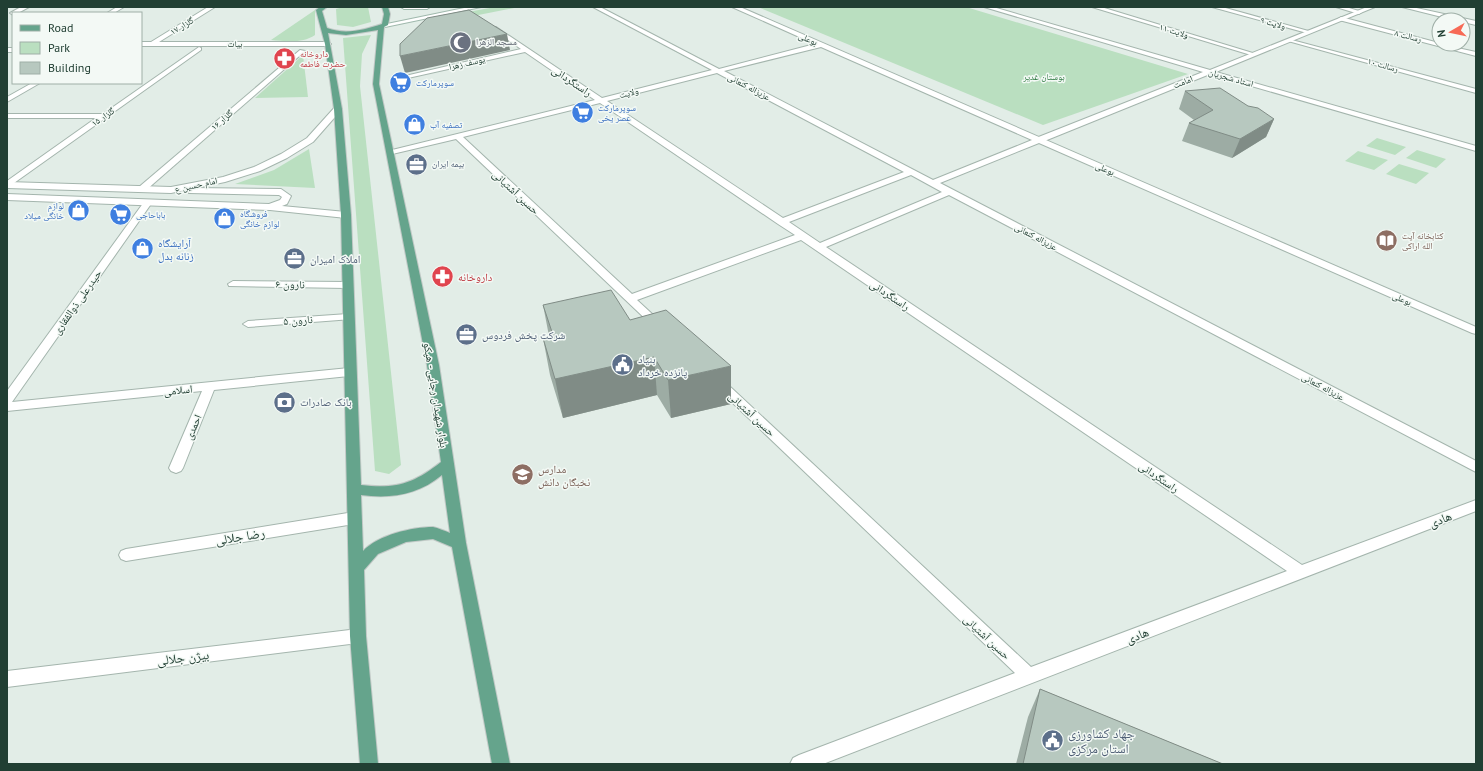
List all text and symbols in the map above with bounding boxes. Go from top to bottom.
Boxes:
legend [12,12,142,84]
north arrow [1431,12,1471,52]
street label: گلزار ۱۷ [168,14,196,37]
street label: ولایت ۹ [1259,14,1287,31]
text: Road [48,20,73,35]
street label: ولایت ۱۱ [1158,21,1190,40]
street label: رسالت ۸ [1394,27,1423,44]
mosque icon: مسجد الزهرا [447,29,473,55]
text: N [1434,29,1449,38]
street label: بوعلی [797,30,820,48]
place label: مسجد الزهرا [476,36,517,47]
street label: بیات [228,38,243,49]
text: Park [48,40,70,55]
pharmacy icon: داروخانه حضرت فاطمه [272,46,298,72]
place label: داروخانه حضرت فاطمه [300,48,346,69]
street label: یوسف زهرا [448,53,486,72]
street label: رسالت ۱۰ [1367,55,1400,74]
text: Building [48,60,91,75]
street label: راستگردانی [549,63,595,99]
street label: استاد شجریان [1208,66,1255,89]
supermarket icon: سوپرمارکت [387,70,413,96]
street label: عزیزاله کنعانی [726,71,773,103]
park label: بوستان غدیر [1022,71,1065,82]
street label: امامت [1171,73,1194,90]
place label: سوپرمارکت [416,77,454,89]
street label: ولایت [618,85,640,100]
supermarket icon: سوپرمارکت عصر یخی [570,100,596,126]
place label: سوپرمارکت عصر یخی [598,102,636,123]
street label: گلزار ۱۵ [89,105,117,128]
street label: گلزار ۱۶ [208,107,235,132]
shop icon: تصفیه آب [401,112,427,138]
place label: تصفیه آب [430,119,463,130]
office icon: بیمه ایران [403,151,429,177]
place label: بیمه ایران [432,158,465,169]
street label: بوعلی [1094,160,1117,178]
street label: حسین آشتیانی [490,167,542,217]
street label: امام حسین ع [174,175,219,196]
shop icon: لوازم خانگی میلاد [66,198,92,224]
place label: لوازم خانگی میلاد [24,200,64,221]
supermarket icon: باباحاجی [107,202,133,228]
shop icon: فروشگاه لوازم خانگی [212,206,238,232]
place label: فروشگاه لوازم خانگی [240,208,279,231]
place label: باباحاجی [136,209,166,220]
street label: عزیزاله کنعانی [1013,221,1060,253]
library icon: کتابخانه آیت الله اراکی [1373,228,1399,254]
place label: کتابخانه آیت الله اراکی [1402,230,1444,251]
shop icon: آرایشگاه زنانه بدل [130,236,156,262]
place label: آرایشگاه زنانه بدل [158,236,194,263]
office icon: املاک امیران [281,246,307,272]
place label: املاک امیران [310,252,360,266]
pharmacy icon: داروخانه [429,264,455,290]
street label: حیدرعلی ذوالفقاری [49,267,105,337]
place label: داروخانه [458,270,493,284]
street label: نارون ۶ [275,277,305,291]
street label: راستگردانی [867,277,913,313]
street label: بوعلی [1391,290,1414,308]
street label: نارون ۵ [283,312,313,328]
office icon: شرکت پخش فردوس [453,322,479,348]
place label: شرکت پخش فردوس [482,328,565,342]
street label: بلوار شهیدان رجایی - هپکو [421,341,451,449]
public building icon: بنیاد پانزده خرداد [610,352,636,378]
place label: بنیاد پانزده خرداد [638,352,687,379]
street label: عزیزاله کنعانی [1300,371,1347,403]
street label: اسلامی [163,382,193,398]
bank icon: بانک صادرات [272,389,298,415]
street label: حسین آشتیانی [726,389,778,439]
place label: بانک صادرات [300,395,352,409]
street label: احمدی [181,412,205,442]
street label: راستگردانی [1136,459,1182,495]
school or university icon: مدارس نخبگان دانش [509,462,535,488]
place label: مدارس نخبگان دانش [538,462,590,489]
street label: هادی [1426,507,1454,532]
street label: رضا جلالی [214,524,266,549]
street label: حسین آشتیانی [961,612,1013,662]
street label: هادی [1123,623,1151,648]
street label: بیژن جلالی [156,646,210,669]
place label: جهاد کشاورزی استان مرکزی [1068,725,1135,757]
public building icon: جهاد کشاورزی استان مرکزی [1040,727,1066,753]

